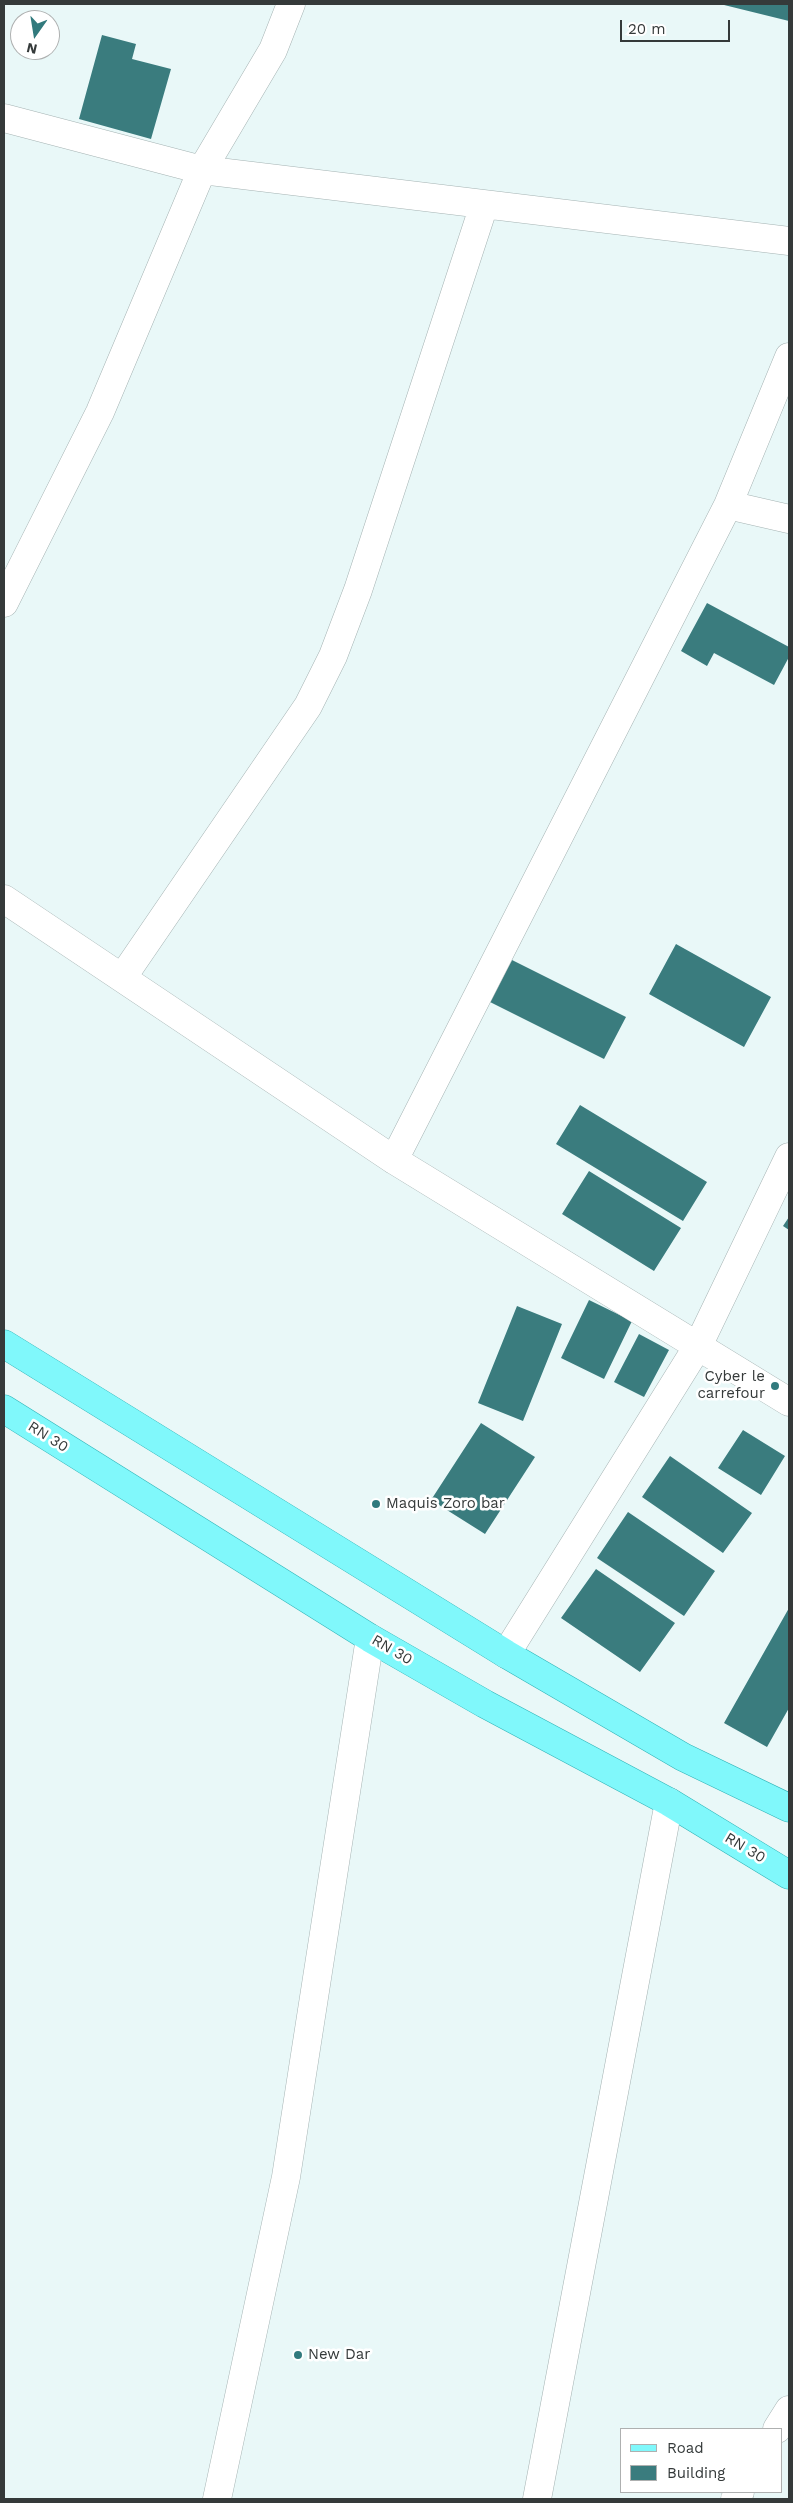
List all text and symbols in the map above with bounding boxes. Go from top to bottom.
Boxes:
north arrow [10,10,60,60]
scale bar [623,10,733,42]
text: 20 m [628,20,666,38]
text: N [25,40,39,58]
place label: Cyber le carrefour [697,1368,765,1403]
marker: Cyber le carrefour [769,1380,781,1392]
street label: RN 30 [24,1418,72,1456]
place label: Maquis Zoro bar [386,1495,505,1513]
marker: Maquis Zoro bar [370,1498,382,1510]
street label: RN 30 [368,1631,416,1669]
street label: RN 30 [721,1829,769,1867]
place label: New Dar [308,2346,370,2364]
marker: New Dar [292,2349,304,2361]
legend [620,2428,783,2493]
text: Road [667,2439,704,2457]
text: Building [667,2464,725,2482]

